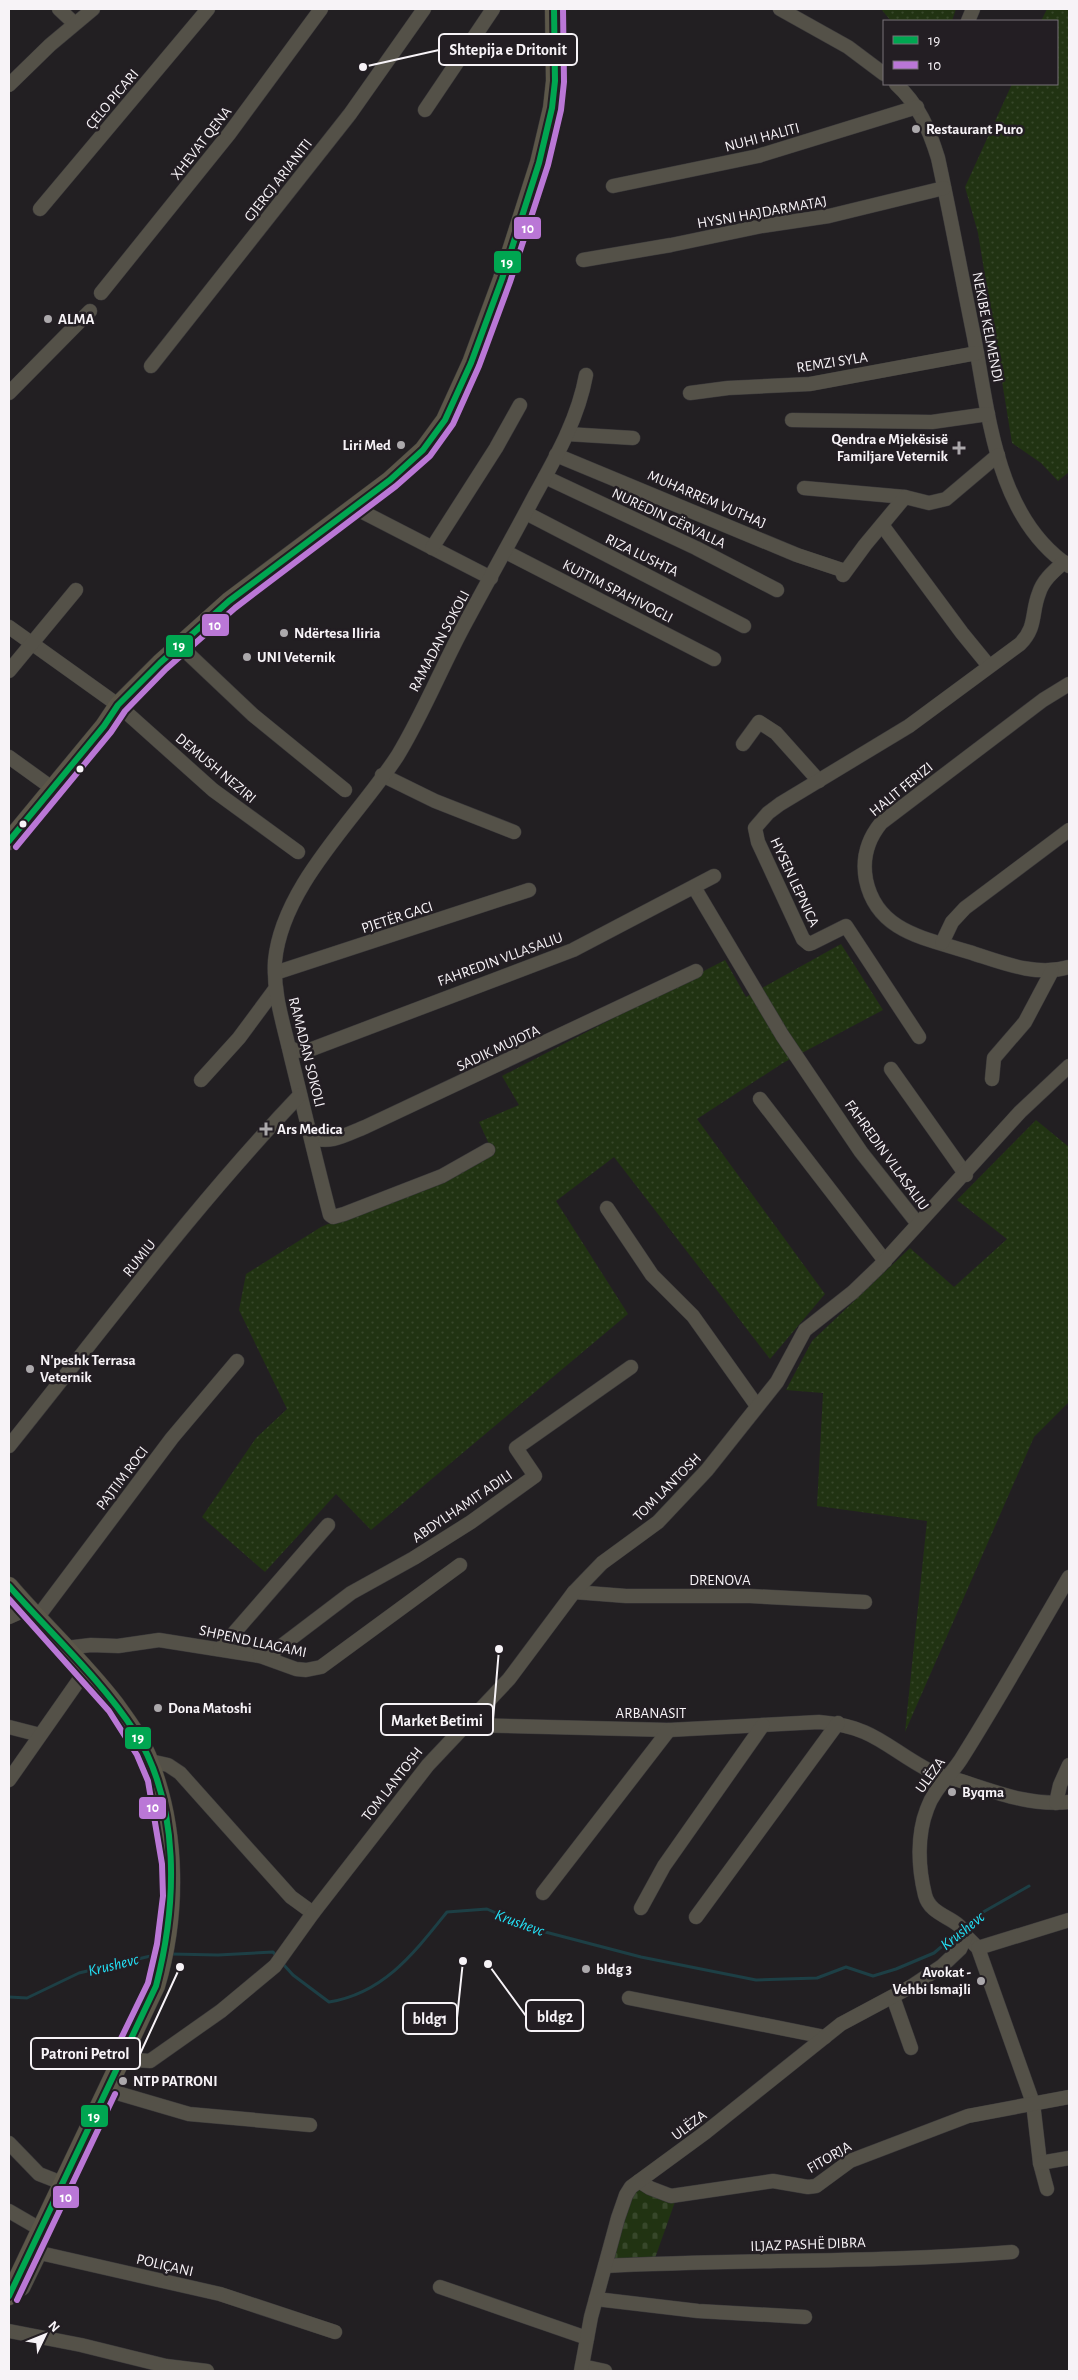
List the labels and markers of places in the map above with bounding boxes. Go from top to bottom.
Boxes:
callout: Shtepija e Dritonit [439,34,577,65]
place label: Restaurant Puro [926,122,1023,137]
marker: Restaurant Puro [910,123,922,135]
place label: ALMA [58,312,94,327]
marker: ALMA [42,313,54,325]
place label: Qendra e Mjekësisë Familjare Veternik [831,432,949,464]
place label: Liri Med [343,438,391,453]
marker: Liri Med [395,439,407,451]
marker: Qendra e Mjekësisë Familjare Veternik [952,441,966,455]
place label: Ndërtesa Iliria [294,626,381,641]
marker: Ndërtesa Iliria [278,627,290,639]
place label: UNI Veternik [257,650,336,665]
marker: UNI Veternik [241,651,253,663]
unlabelled marker [75,764,85,774]
unlabelled marker [18,819,28,829]
marker: Ars Medica [259,1122,273,1136]
place label: Ars Medica [277,1122,343,1137]
place label: N'peshk Terrasa Veternik [40,1353,136,1385]
marker: N'peshk Terrasa Veternik [24,1363,36,1375]
place label: Dona Matoshi [168,1701,252,1716]
marker: Dona Matoshi [152,1702,164,1714]
callout: Market Betimi [381,1704,493,1735]
place label: Byqma [962,1785,1004,1800]
marker: Byqma [946,1786,958,1798]
place label: bldg 3 [596,1962,632,1977]
marker: bldg 3 [580,1963,592,1975]
place label: Avokat - Vehbi Ismajli [892,1965,971,1997]
marker: Avokat - Vehbi Ismajli [975,1975,987,1987]
callout: bldg2 [526,2000,583,2031]
callout: bldg1 [403,2003,457,2034]
callout: Patroni Petrol [31,2038,140,2069]
place label: NTP PATRONI [133,2074,218,2089]
marker: NTP PATRONI [117,2075,129,2087]

